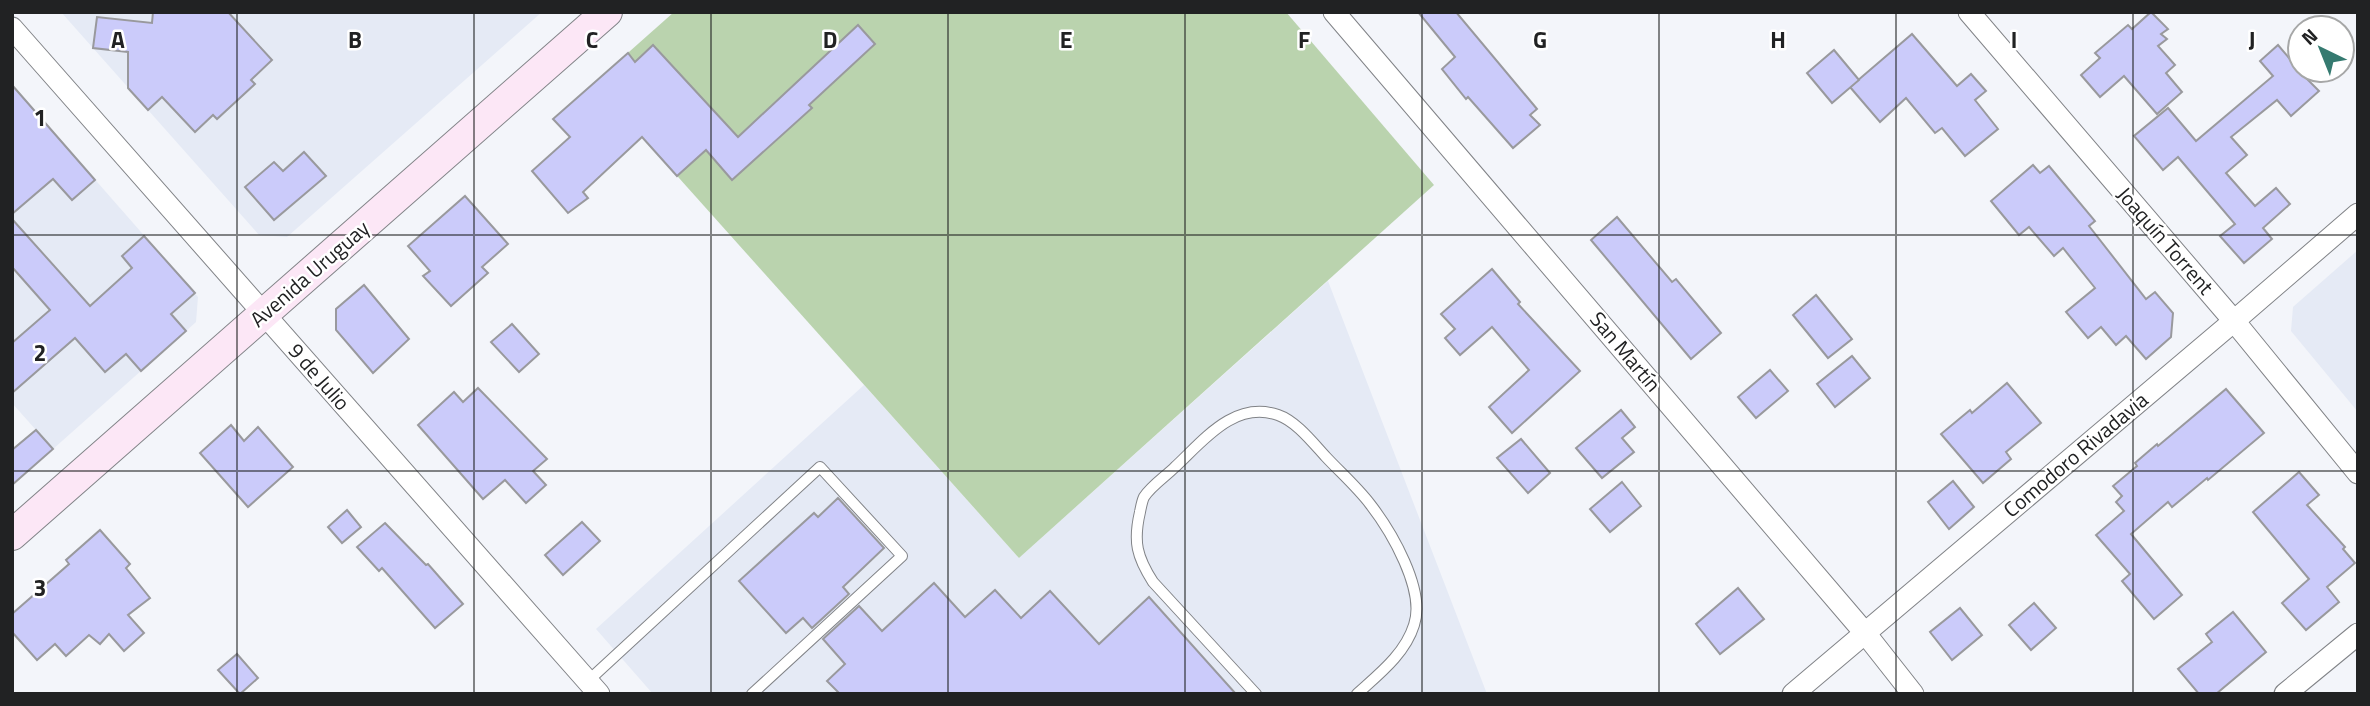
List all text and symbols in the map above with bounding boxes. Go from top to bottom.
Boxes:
north arrow [2286,14,2356,84]
text: N [2294,21,2324,51]
text: A [111,22,125,57]
text: B [348,22,362,57]
text: C [586,22,598,57]
text: D [823,22,837,57]
text: E [1060,22,1072,57]
text: F [1298,22,1310,57]
text: G [1533,22,1547,57]
text: H [1770,22,1786,57]
text: I [2011,22,2017,57]
text: J [2249,22,2255,57]
text: 1 [34,100,46,135]
street label: Joaquín Torrent [2110,179,2222,302]
street label: Avenida Uruguay [243,212,376,334]
street label: San Martín [1582,304,1669,399]
text: 2 [34,335,46,370]
street label: 9 de Julio [281,335,358,417]
street label: Comodoro Rivadavia [1996,384,2155,525]
text: 3 [34,570,46,605]

